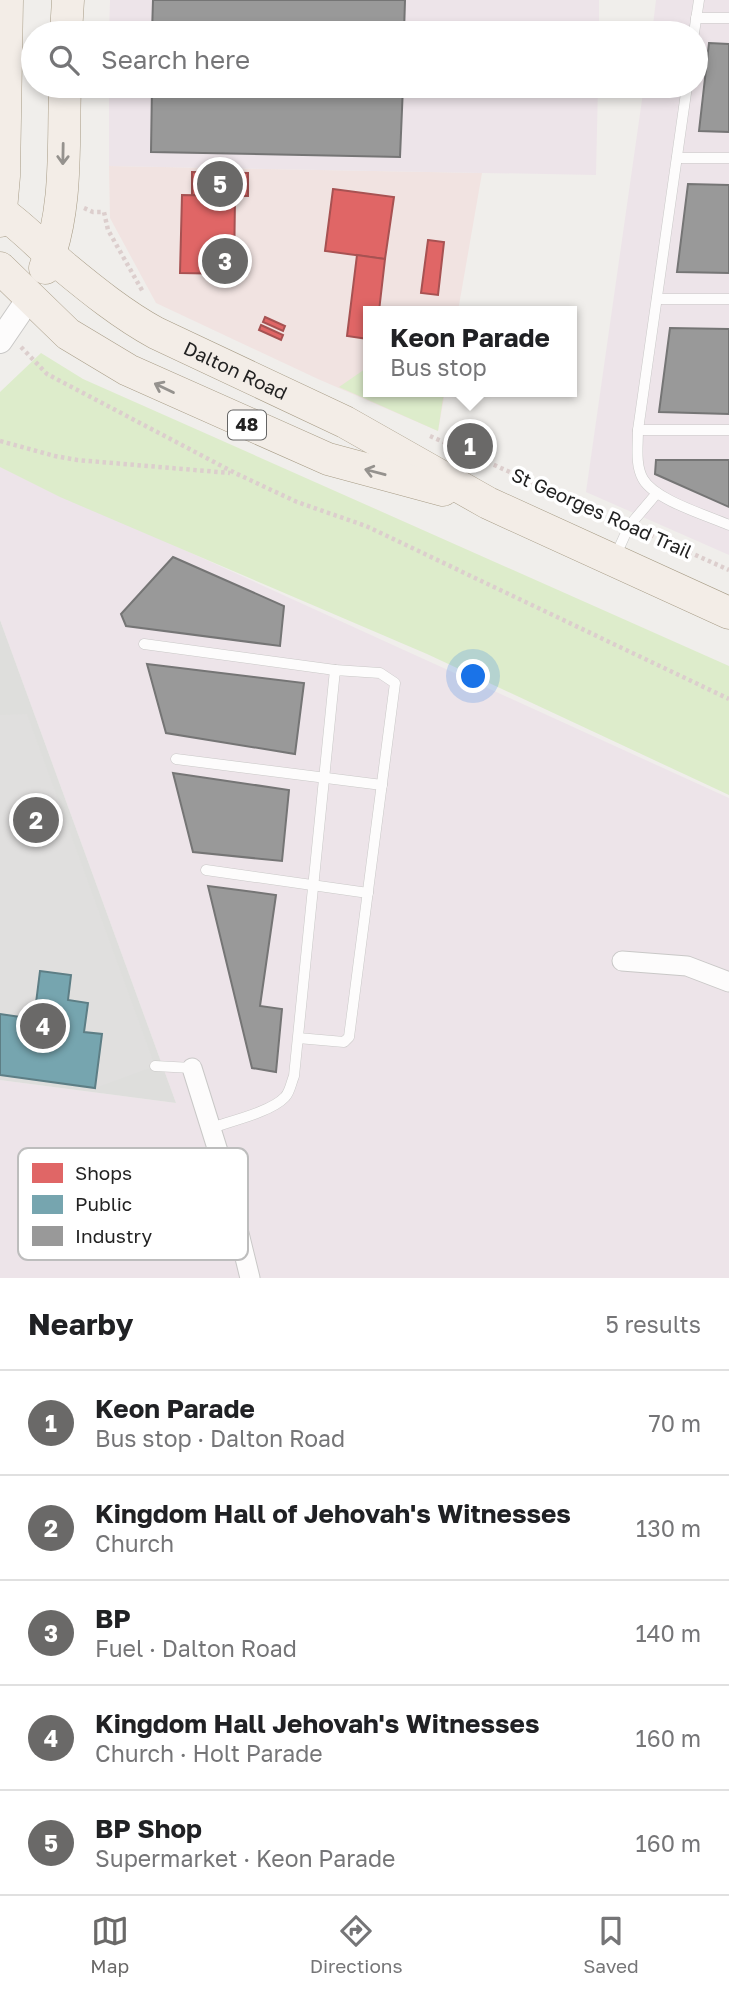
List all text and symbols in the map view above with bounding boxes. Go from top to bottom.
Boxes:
search box [21,21,708,98]
icon: search [45,41,83,79]
text: Search here [101,44,250,75]
one-way arrow [56,142,70,165]
pin: 5 [197,158,243,210]
pin: 3 [202,235,248,287]
popup [363,306,577,397]
text: Keon Parade [390,322,550,353]
street label: Dalton Road [180,336,291,404]
text: Bus stop [390,353,487,381]
one-way arrow [154,380,175,394]
road number: 48 [228,410,266,440]
pin: 1 [447,420,493,472]
street label: St Georges Road Trail [508,462,696,563]
one-way arrow [364,465,387,478]
your location [456,659,490,693]
pin: 2 [13,794,59,846]
pin: 4 [20,1000,66,1052]
legend [18,1148,248,1260]
text: Shops [75,1161,132,1184]
text: Public [75,1192,132,1215]
text: Industry [75,1224,152,1247]
text: Nearby [28,1306,133,1342]
text: 5 results [605,1310,701,1338]
text: Keon Parade [95,1393,255,1424]
text: 1 [45,1409,57,1437]
text: 70 m [648,1409,701,1437]
text: Bus stop · Dalton Road [95,1424,345,1452]
text: Kingdom Hall of Jehovah's Witnesses [95,1498,571,1529]
text: 2 [44,1514,58,1542]
text: 130 m [636,1514,701,1542]
text: Church [95,1529,174,1557]
text: BP [95,1603,131,1634]
text: 3 [44,1619,58,1647]
text: 140 m [635,1619,701,1647]
text: Fuel · Dalton Road [95,1634,297,1662]
text: Kingdom Hall Jehovah's Witnesses [95,1708,539,1739]
text: 4 [44,1724,58,1752]
text: 160 m [636,1724,701,1752]
text: Church · Holt Parade [95,1739,323,1767]
text: BP Shop [95,1813,202,1844]
text: 5 [44,1829,58,1857]
text: 160 m [636,1829,701,1857]
text: Supermarket · Keon Parade [95,1844,395,1872]
tab: Map [90,1912,129,1977]
tab: Directions [310,1912,403,1977]
tab: Saved [583,1912,639,1977]

